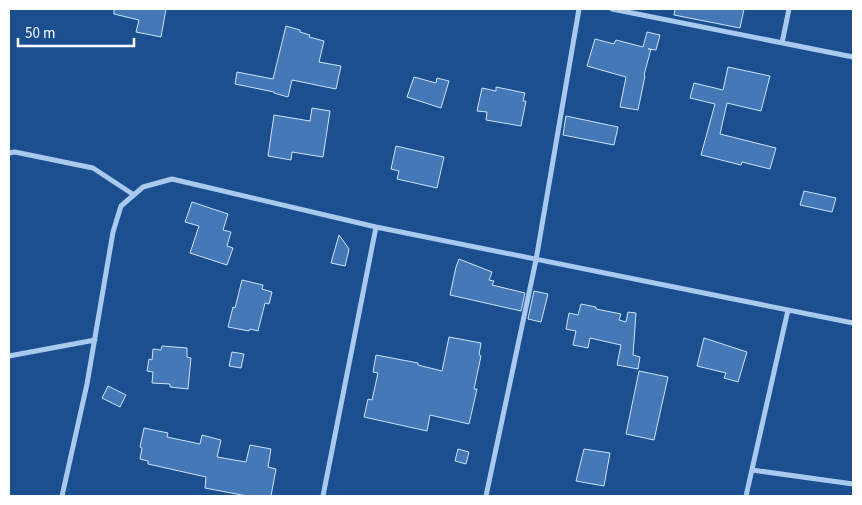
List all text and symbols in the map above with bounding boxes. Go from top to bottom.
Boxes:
scale bar [18,15,134,47]
text: 50 m [25,23,55,44]

